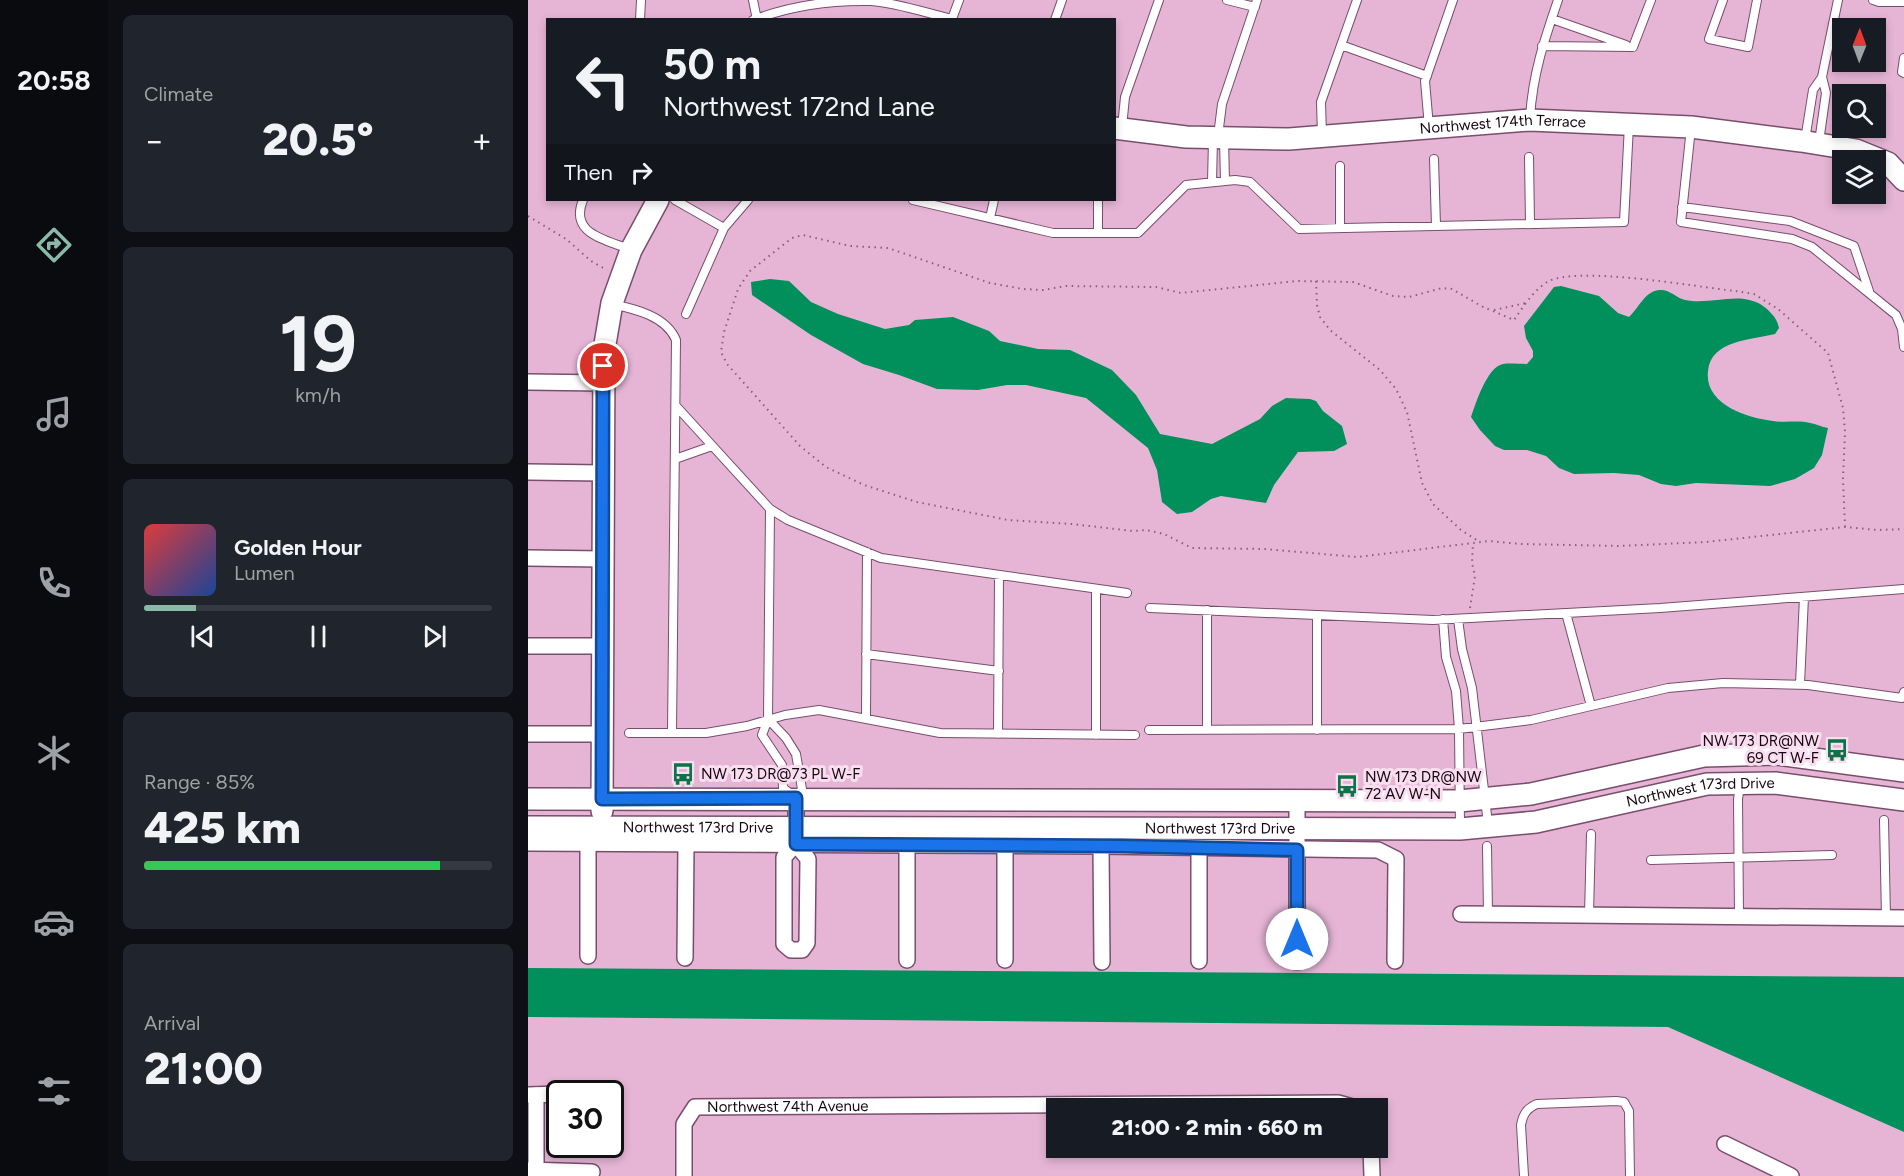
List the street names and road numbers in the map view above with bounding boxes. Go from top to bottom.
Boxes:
street label: Northwest 174th Terrace [1419,111,1586,138]
street label: Northwest 173rd Drive [1624,774,1775,811]
street label: Northwest 173rd Drive [623,818,773,837]
street label: Northwest 173rd Drive [1145,819,1295,838]
street label: Northwest 74th Avenue [707,1097,869,1116]

